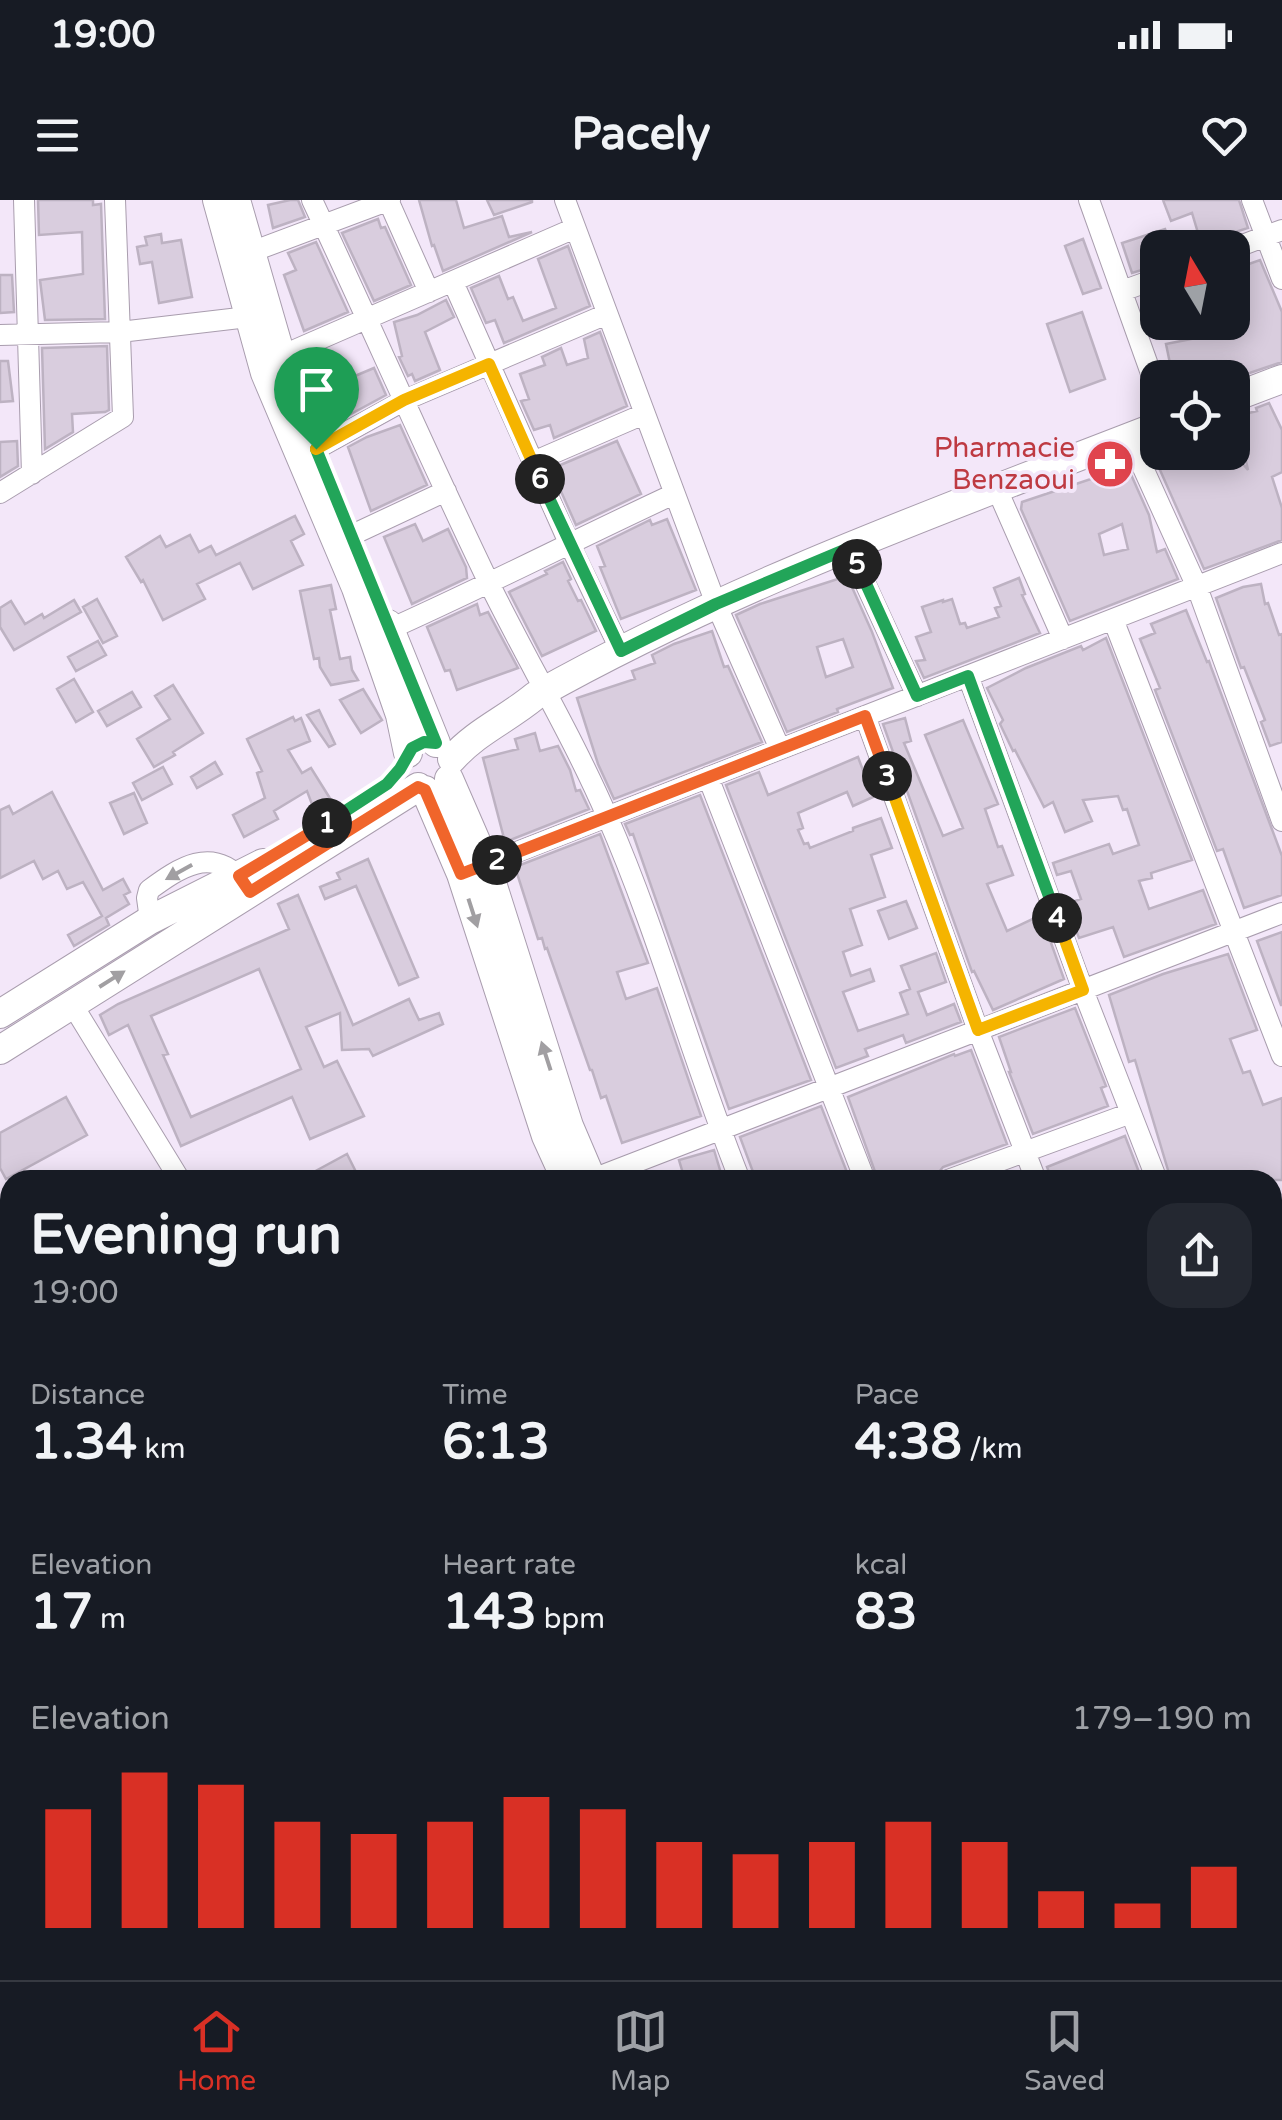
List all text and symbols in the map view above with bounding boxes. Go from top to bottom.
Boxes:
text: 19:00 [50,12,155,58]
icon: menu [30,108,85,163]
text: Pacely [571,108,711,162]
icon: heart [1197,108,1252,163]
north arrow [1140,230,1250,340]
map controls [1140,230,1250,470]
pin [274,347,359,450]
button: locate [1140,360,1250,470]
icon: arrive [289,362,344,417]
place label: Pharmacie Benzaoui [934,431,1075,497]
pharmacy icon: Pharmacie Benzaoui [1084,438,1136,490]
pin: 6 [515,454,565,504]
text: 6 [531,462,549,496]
pin: 5 [832,539,882,589]
text: 5 [848,547,866,581]
pin: 3 [862,751,912,801]
text: 3 [878,759,896,793]
pin: 1 [302,798,352,848]
text: 1 [318,806,336,840]
pin: 2 [472,835,522,885]
text: 2 [488,843,506,877]
one-way arrow [165,862,193,880]
pin: 4 [1032,893,1082,943]
one-way arrow [467,898,482,928]
text: 4 [1048,901,1066,935]
one-way arrow [98,970,126,988]
one-way arrow [538,1041,553,1071]
text: Evening run [30,1203,342,1269]
button: share [1147,1203,1252,1308]
text: 19:00 [30,1274,119,1312]
text: Distance [30,1378,145,1412]
text: Time [442,1378,508,1412]
text: Pace [855,1378,919,1412]
text: 1.34 [30,1412,137,1472]
text: 6:13 [442,1412,550,1472]
text: 4:38 [855,1412,962,1472]
text: km [137,1432,185,1466]
text: /km [962,1432,1023,1466]
text: Elevation [30,1548,152,1582]
text: Heart rate [442,1548,576,1582]
text: kcal [855,1548,907,1582]
text: 17 [30,1582,93,1642]
text: 143 [442,1582,537,1642]
text: 83 [855,1582,917,1642]
text: m [93,1602,126,1636]
text: bpm [537,1602,605,1636]
text: Elevation [30,1700,170,1738]
text: 179–190 m [1072,1700,1252,1738]
tab: Home [177,2004,256,2098]
tab: Map [610,2004,670,2098]
tab: Saved [1024,2004,1105,2098]

